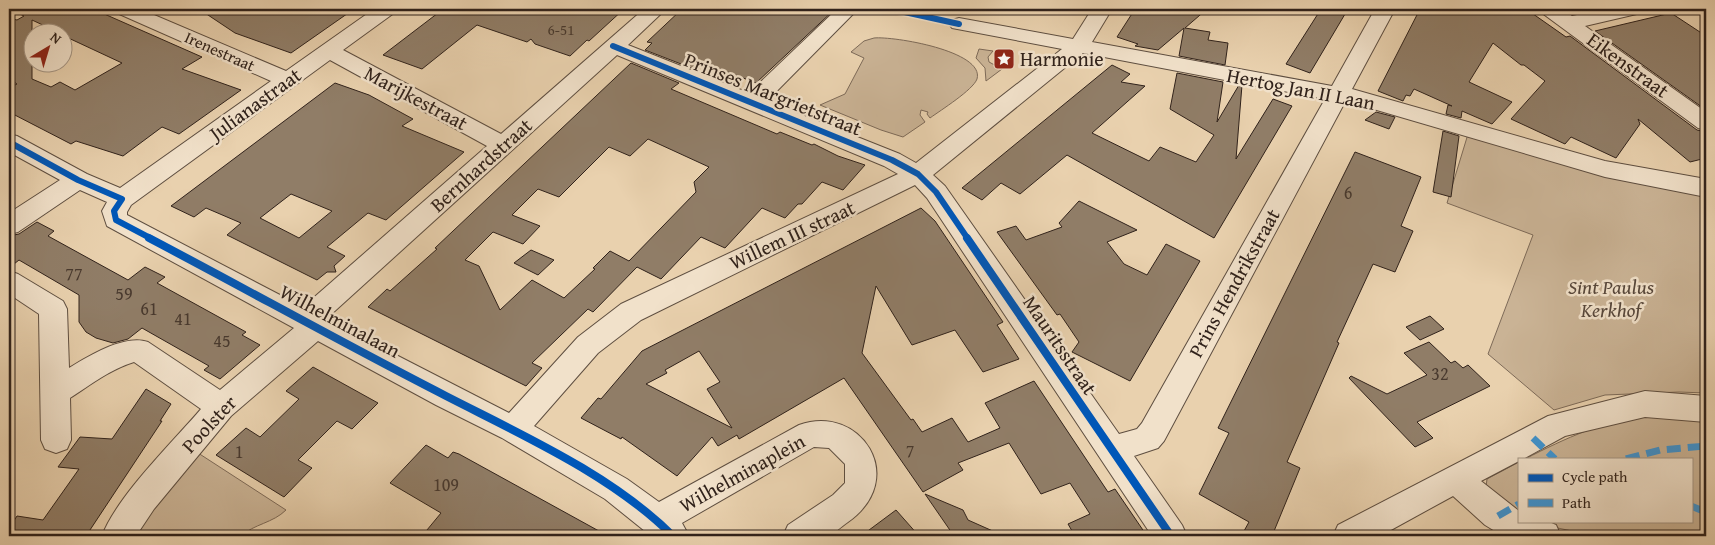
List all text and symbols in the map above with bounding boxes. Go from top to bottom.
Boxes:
house number: 6-51 [548,19,574,40]
north arrow [22,22,72,72]
street label: Irenestraat [181,25,259,77]
street label: Eikenstraat [1581,25,1675,104]
text: N [46,27,66,49]
place label: Harmonie [1020,44,1104,73]
street label: Prinses Margrietstraat [680,45,866,142]
place icon: Harmonie [992,47,1016,71]
street label: Marijkestraat [359,58,473,137]
street label: Julianastraat [200,60,307,149]
street label: Hertog Jan II Laan [1224,60,1378,117]
street label: Bernhardstraat [423,111,538,218]
house number: 6 [1344,179,1352,206]
street label: Willem III straat [724,193,859,276]
street label: Prins Hendrikstraat [1181,203,1286,362]
house number: 77 [65,260,83,287]
park label: Sint Paulus Kerkhof [1568,272,1655,324]
street label: Wilhelminalaan [275,277,406,365]
house number: 59 [115,280,133,307]
street label: Mauritsstraat [1016,289,1104,400]
house number: 61 [140,295,158,322]
house number: 41 [174,305,192,332]
house number: 45 [213,327,231,354]
house number: 32 [1431,360,1449,387]
street label: Poolster [174,388,243,459]
street label: Wilhelminaplein [674,426,810,519]
house number: 7 [906,437,914,464]
house number: 1 [235,438,243,465]
legend [1518,458,1692,522]
text: Cycle path [1562,466,1628,487]
house number: 109 [433,471,459,498]
text: Path [1562,492,1591,513]

